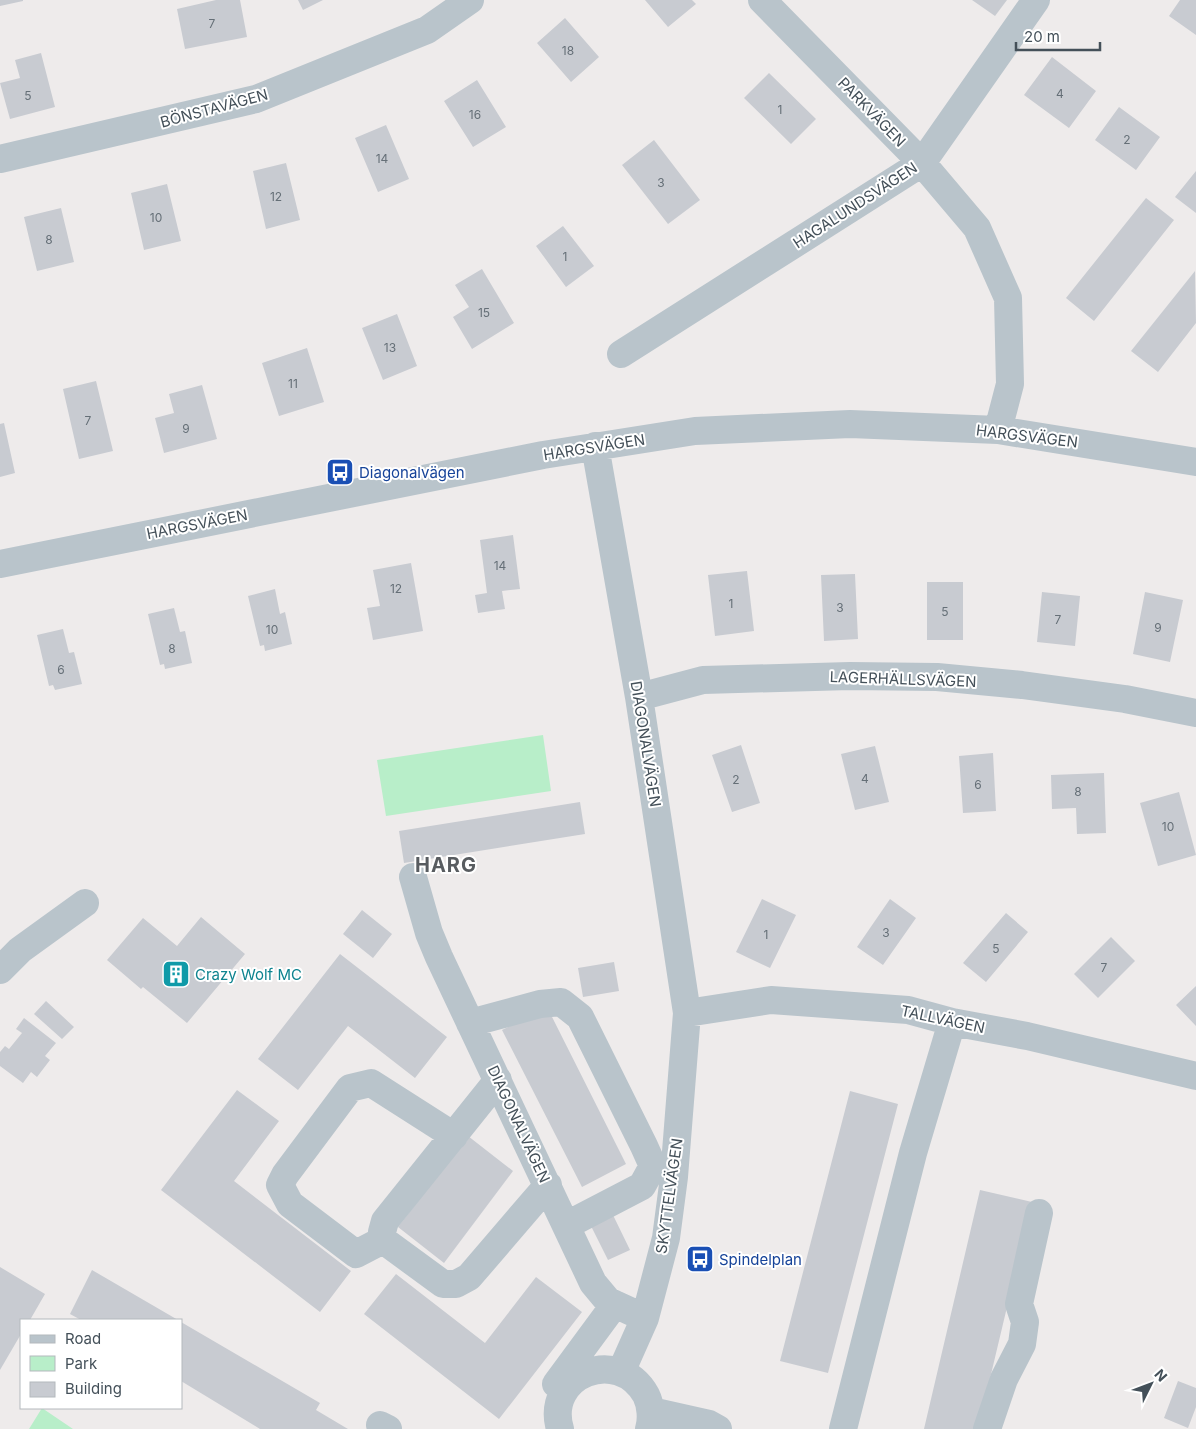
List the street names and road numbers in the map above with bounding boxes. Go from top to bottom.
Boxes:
street label: PARKVÄGEN [834,73,910,151]
street label: BÖNSTAVÄGEN [158,85,270,131]
street label: HAGALUNDSVÄGEN [789,158,921,252]
street label: HARGSVÄGEN [975,420,1079,452]
street label: HARGSVÄGEN [542,430,646,464]
street label: HARGSVÄGEN [145,505,249,543]
street label: LAGERHÄLLSVÄGEN [829,667,977,691]
street label: DIAGONALVÄGEN [627,680,665,808]
street label: TALLVÄGEN [899,1001,987,1037]
street label: DIAGONALVÄGEN [484,1062,554,1186]
street label: SKYTTELVÄGEN [651,1137,687,1255]

